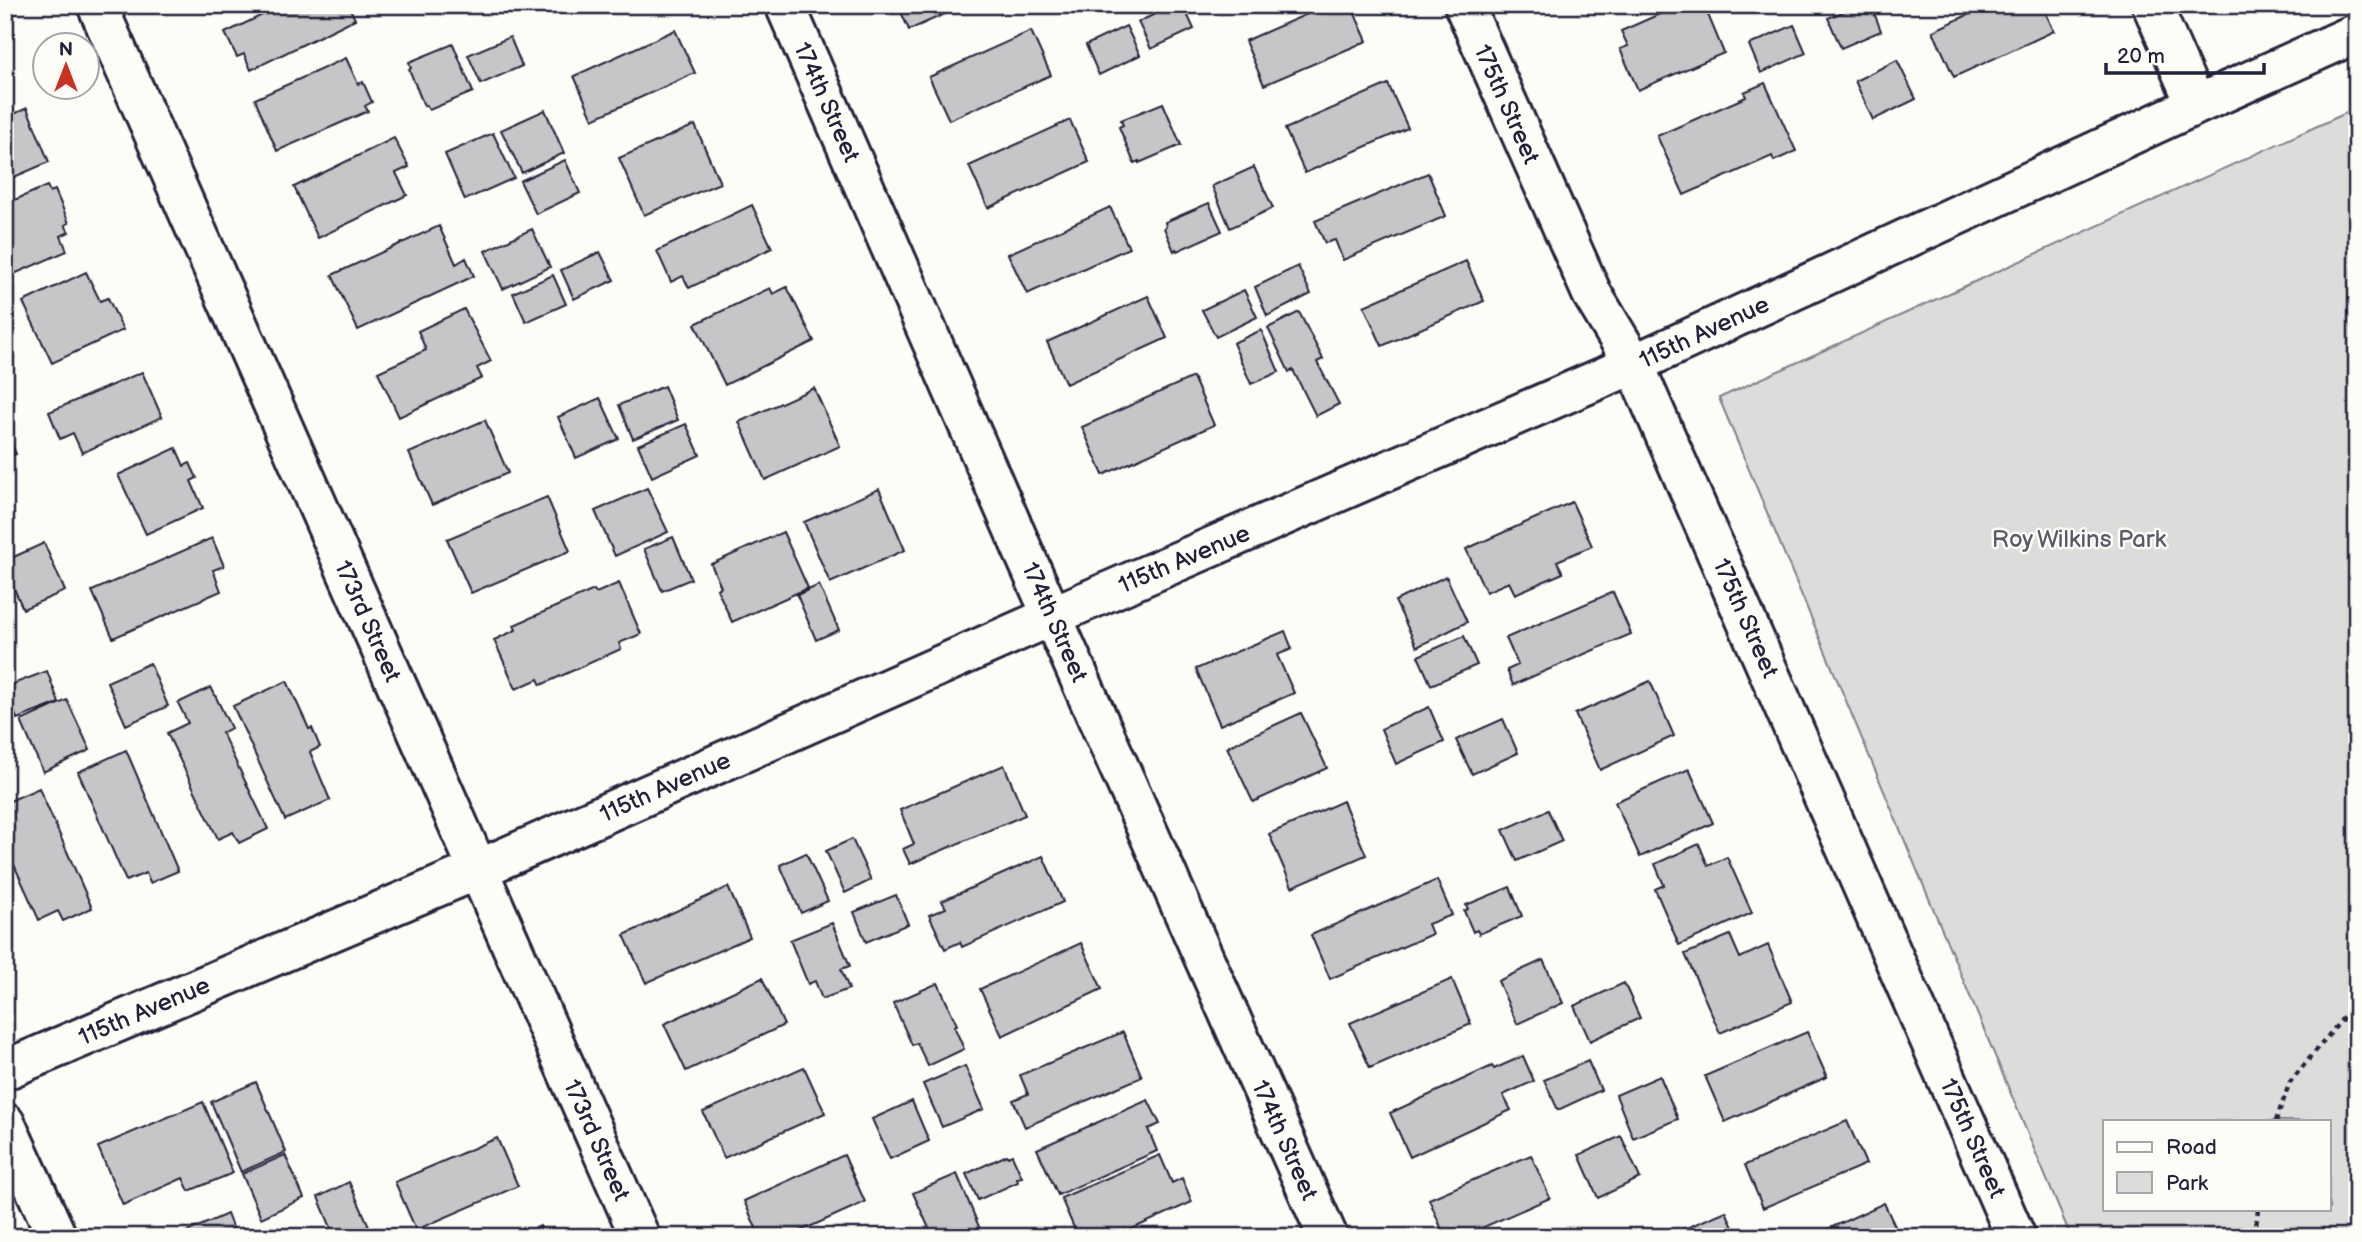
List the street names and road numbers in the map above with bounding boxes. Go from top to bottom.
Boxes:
street label: 174th Street [787,38,866,167]
street label: 175th Street [1467,40,1546,169]
street label: 115th Avenue [1635,290,1774,375]
street label: 115th Avenue [1114,519,1254,600]
street label: 175th Street [1706,554,1785,683]
street label: 173rd Street [328,556,407,687]
street label: 174th Street [1015,558,1094,687]
street label: 115th Avenue [595,746,735,829]
street label: 115th Avenue [74,971,214,1052]
street label: 175th Street [1933,1074,2012,1203]
street label: 173rd Street [557,1075,636,1206]
street label: 174th Street [1245,1076,1324,1205]

